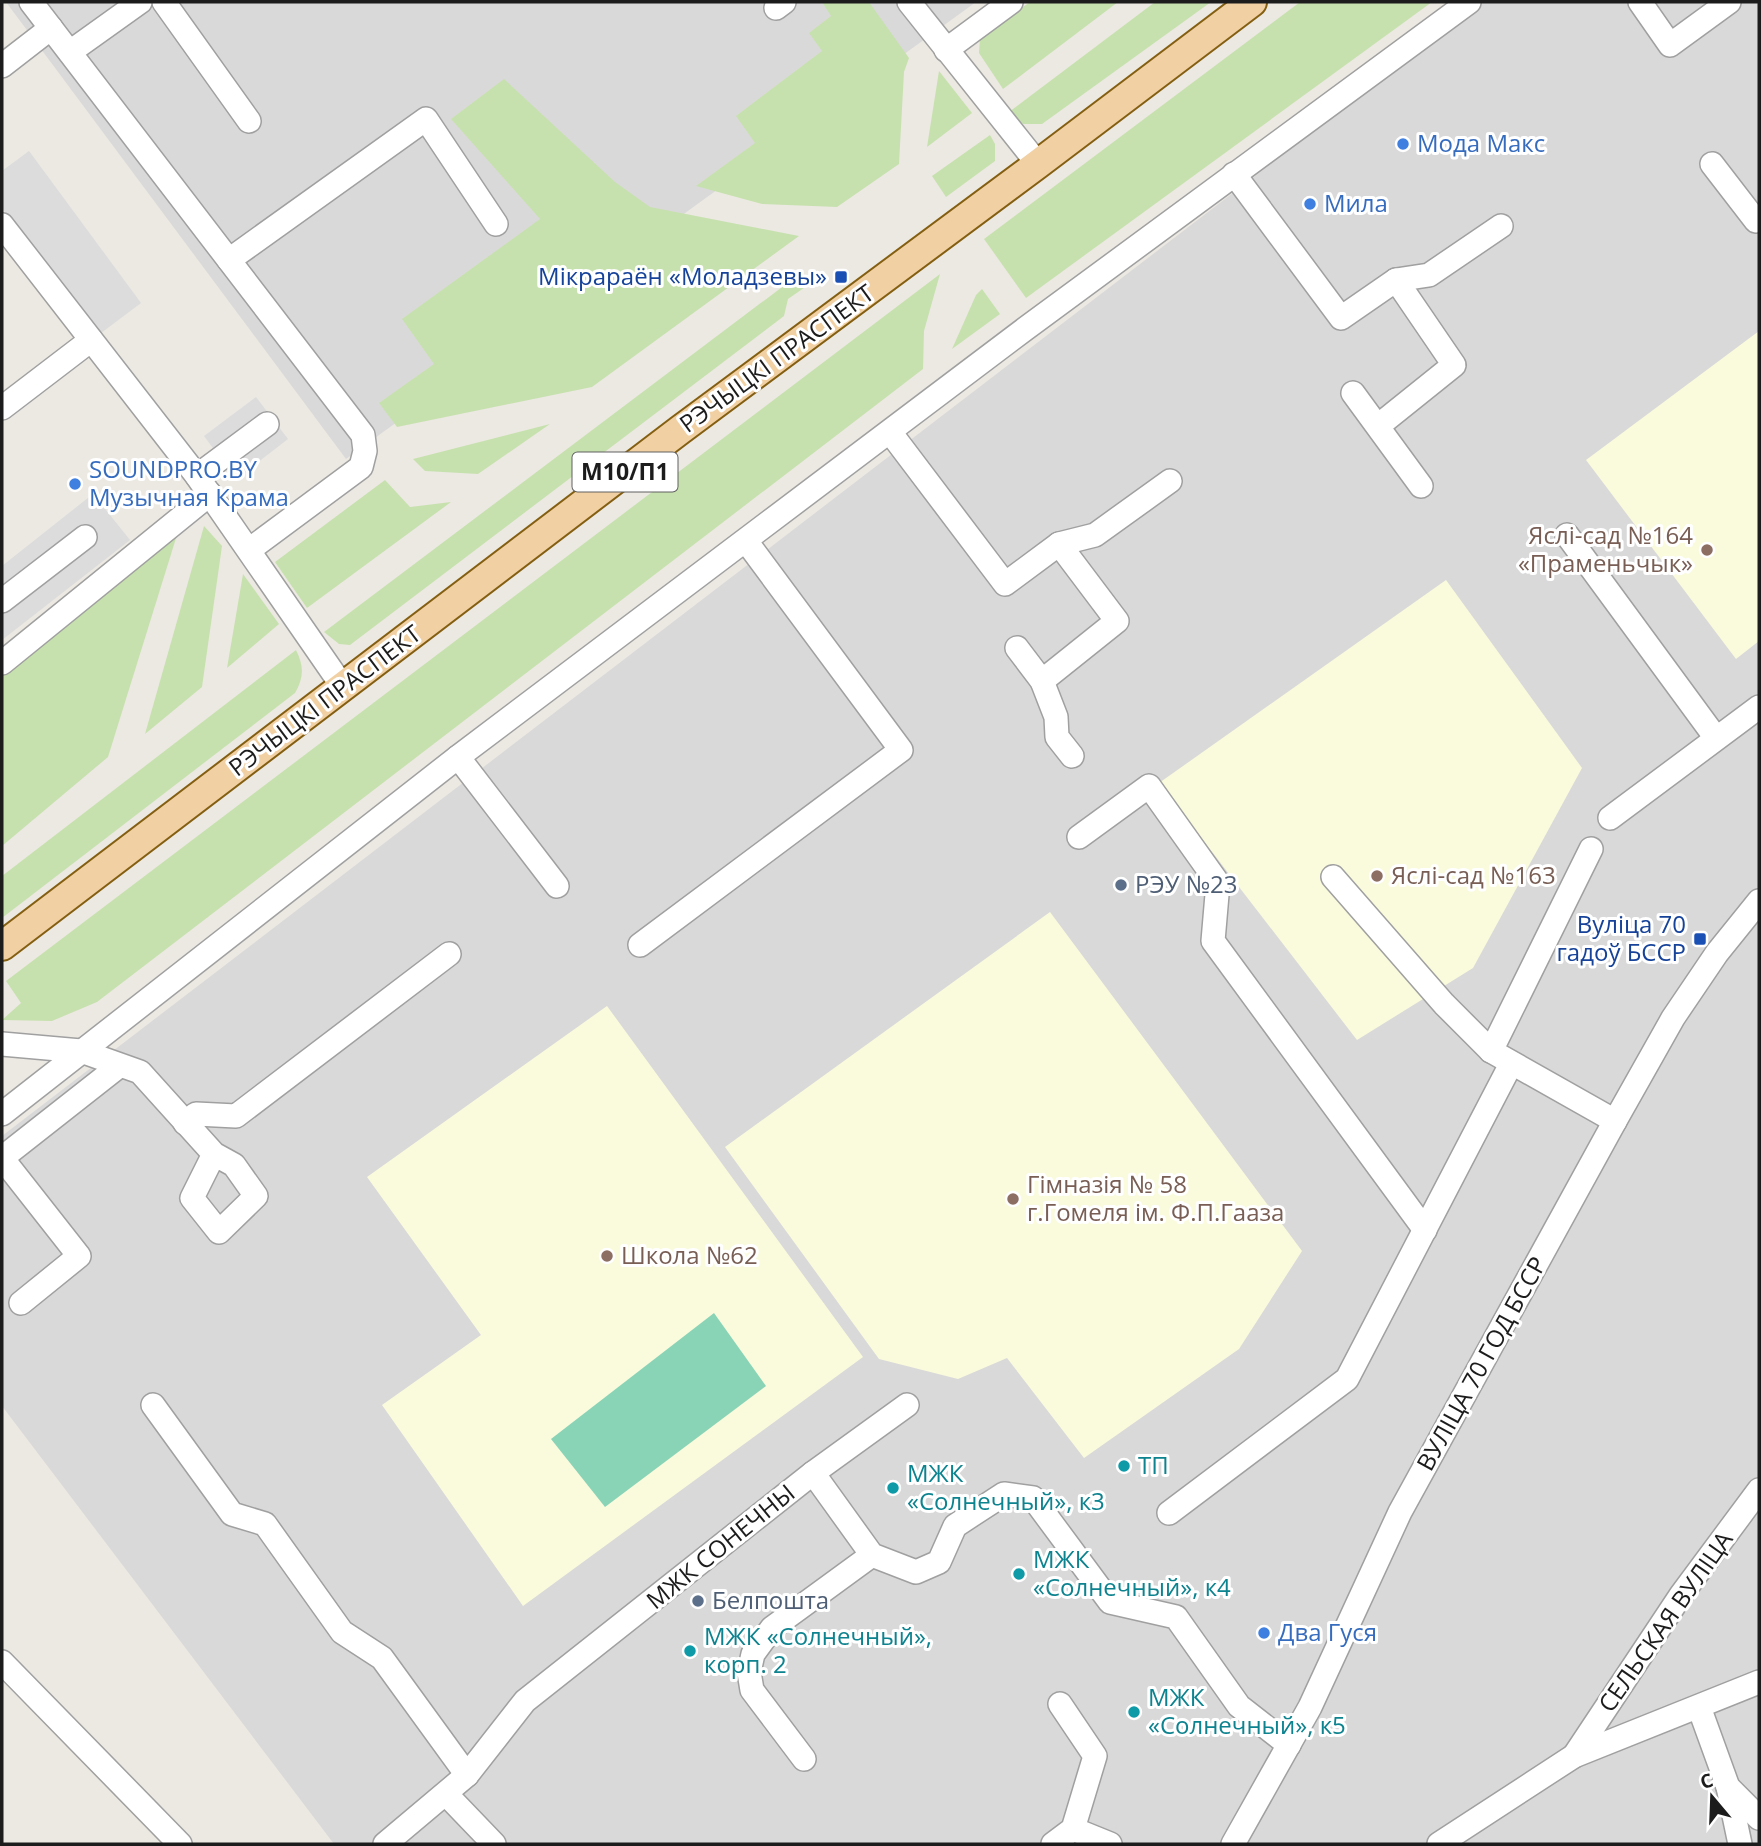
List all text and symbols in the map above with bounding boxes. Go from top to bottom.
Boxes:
place label: Мода Макс [1417,126,1545,159]
marker: Мода Макс [1395,136,1411,152]
place label: Мила [1324,186,1388,219]
marker: Мила [1302,196,1318,212]
place label: Мікрараён «Моладзевы» [538,259,827,292]
marker: Мікрараён «Моладзевы» [833,269,849,285]
street label: РЭЧЫЦКІ ПРАСПЕКТ [672,276,880,440]
place label: SOUNDPRO.BY Музычная Крама [89,452,289,513]
road number: М10/П1 [572,452,678,492]
marker: SOUNDPRO.BY Музычная Крама [67,476,83,492]
place label: Яслі-сад №164 «Праменьчык» [1518,518,1693,579]
marker: Яслі-сад №164 «Праменьчык» [1699,542,1715,558]
street label: РЭЧЫЦКІ ПРАСПЕКТ [221,617,427,783]
place label: Яслі-сад №163 [1391,858,1556,891]
place label: РЭУ №23 [1135,867,1238,900]
marker: Яслі-сад №163 [1369,868,1385,884]
marker: РЭУ №23 [1113,877,1129,893]
place label: Вуліца 70 гадоў БССР [1556,907,1686,968]
marker: Вуліца 70 гадоў БССР [1692,931,1708,947]
place label: Гімназія № 58 г.Гомеля ім. Ф.П.Гааза [1027,1167,1284,1228]
marker: Гімназія № 58 г.Гомеля ім. Ф.П.Гааза [1005,1191,1021,1207]
place label: Школа №62 [621,1238,758,1271]
marker: Школа №62 [599,1248,615,1264]
street label: ВУЛІЦА 70 ГОД БССР [1408,1250,1553,1476]
place label: ТП [1138,1448,1169,1481]
place label: МЖК «Солнечный», к3 [907,1456,1105,1517]
marker: ТП [1116,1458,1132,1474]
street label: МЖК СОНЕЧНЫ [639,1476,801,1616]
marker: МЖК «Солнечный», к3 [885,1480,901,1496]
street label: СЕЛЬСКАЯ ВУЛІЦА [1590,1523,1740,1718]
place label: МЖК «Солнечный», к4 [1033,1542,1231,1603]
marker: МЖК «Солнечный», к4 [1011,1566,1027,1582]
place label: Белпошта [712,1583,829,1616]
marker: Белпошта [690,1593,706,1609]
place label: Два Гуся [1278,1615,1377,1648]
place label: МЖК «Солнечный», корп. 2 [704,1619,932,1680]
marker: Два Гуся [1256,1625,1272,1641]
marker: МЖК «Солнечный», корп. 2 [682,1643,698,1659]
place label: МЖК «Солнечный», к5 [1148,1680,1346,1741]
marker: МЖК «Солнечный», к5 [1126,1704,1142,1720]
north arrow [1677,1762,1747,1832]
text: С [1697,1767,1716,1795]

